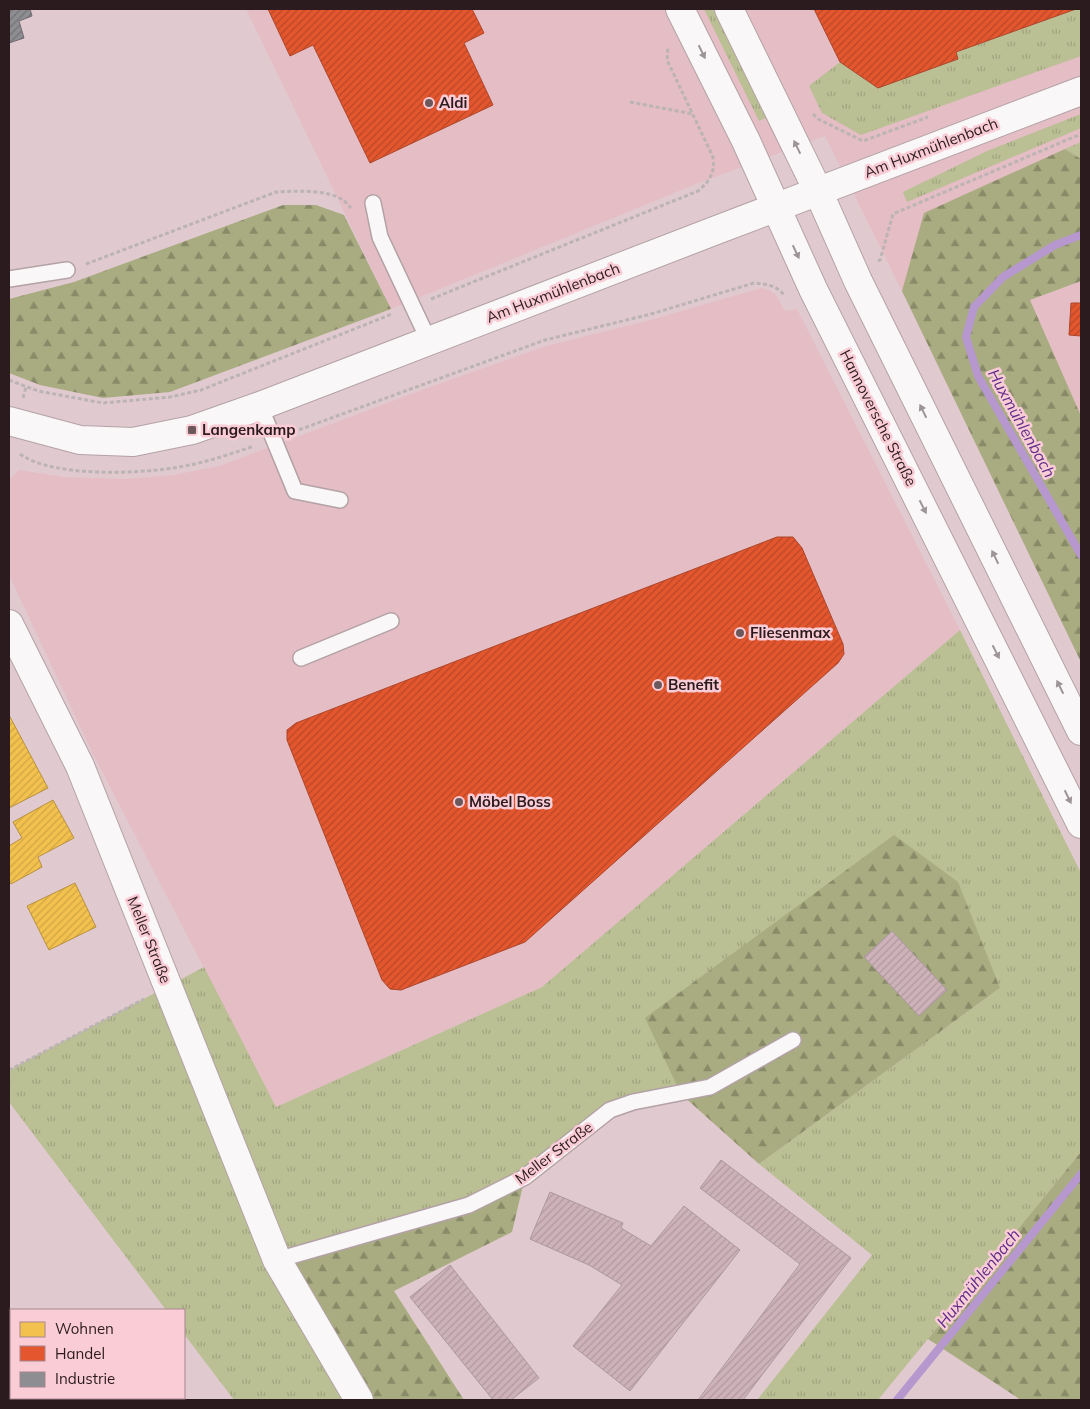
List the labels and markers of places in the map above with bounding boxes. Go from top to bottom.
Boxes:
place label: Aldi [439,93,467,112]
marker: Aldi [423,97,435,109]
place label: Langenkamp [202,420,296,439]
marker: Langenkamp [186,424,198,436]
place label: Fliesenmax [750,623,831,642]
marker: Fliesenmax [734,627,746,639]
place label: Benefit [668,675,719,694]
marker: Benefit [652,679,664,691]
place label: Möbel Boss [469,792,551,811]
marker: Möbel Boss [453,796,465,808]

